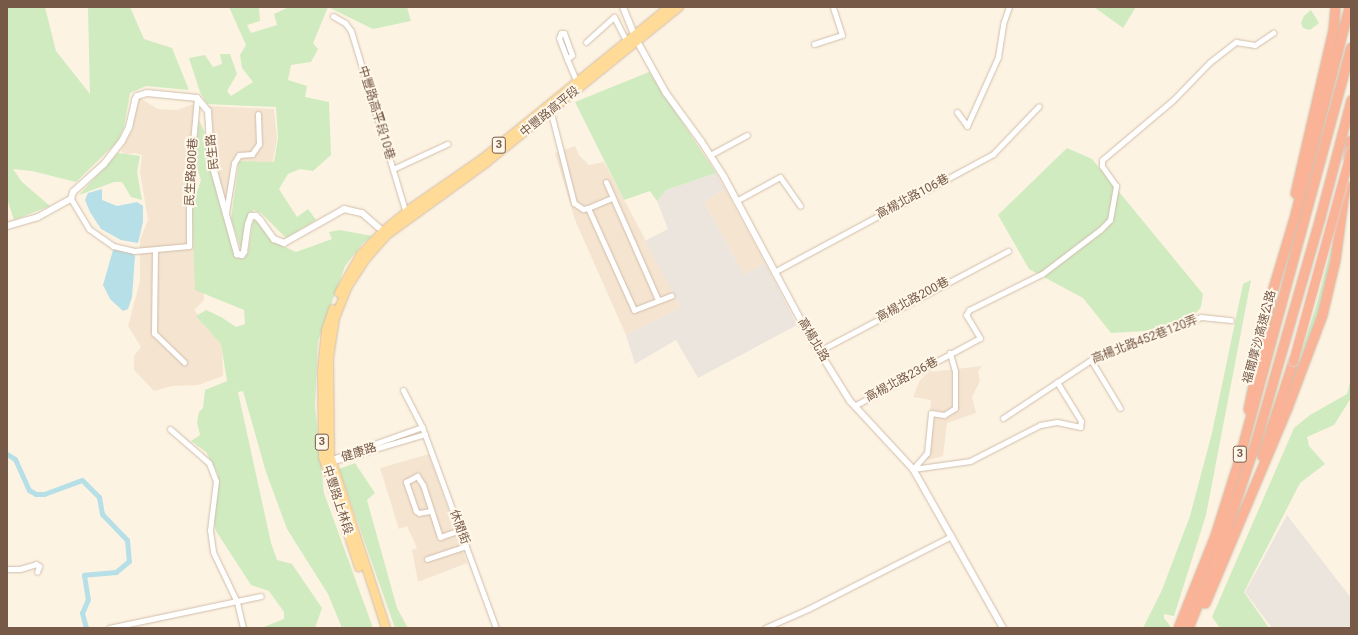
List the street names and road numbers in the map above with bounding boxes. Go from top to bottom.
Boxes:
street label: 中豐路高平段10巷 [355,64,397,162]
street label: 中豐路高平段 [517,84,583,140]
street label: 民生路 [204,133,222,171]
road number: 3 [491,136,507,154]
street label: 民生路800巷 [183,138,201,206]
street label: 高楊北路106巷 [874,172,952,222]
street label: 高楊北路200巷 [874,275,952,325]
street label: 福爾摩沙高速公路 [1241,289,1279,385]
street label: 高楊北路452巷120弄 [1090,313,1200,367]
street label: 高楊北路 [794,316,832,364]
street label: 高楊北路236巷 [863,355,941,405]
road number: 3 [314,433,330,451]
street label: 健康路 [340,441,378,465]
road number: 3 [1232,445,1248,463]
street label: 中豐路上林段 [319,464,355,536]
street label: 休閒街 [446,508,472,546]

